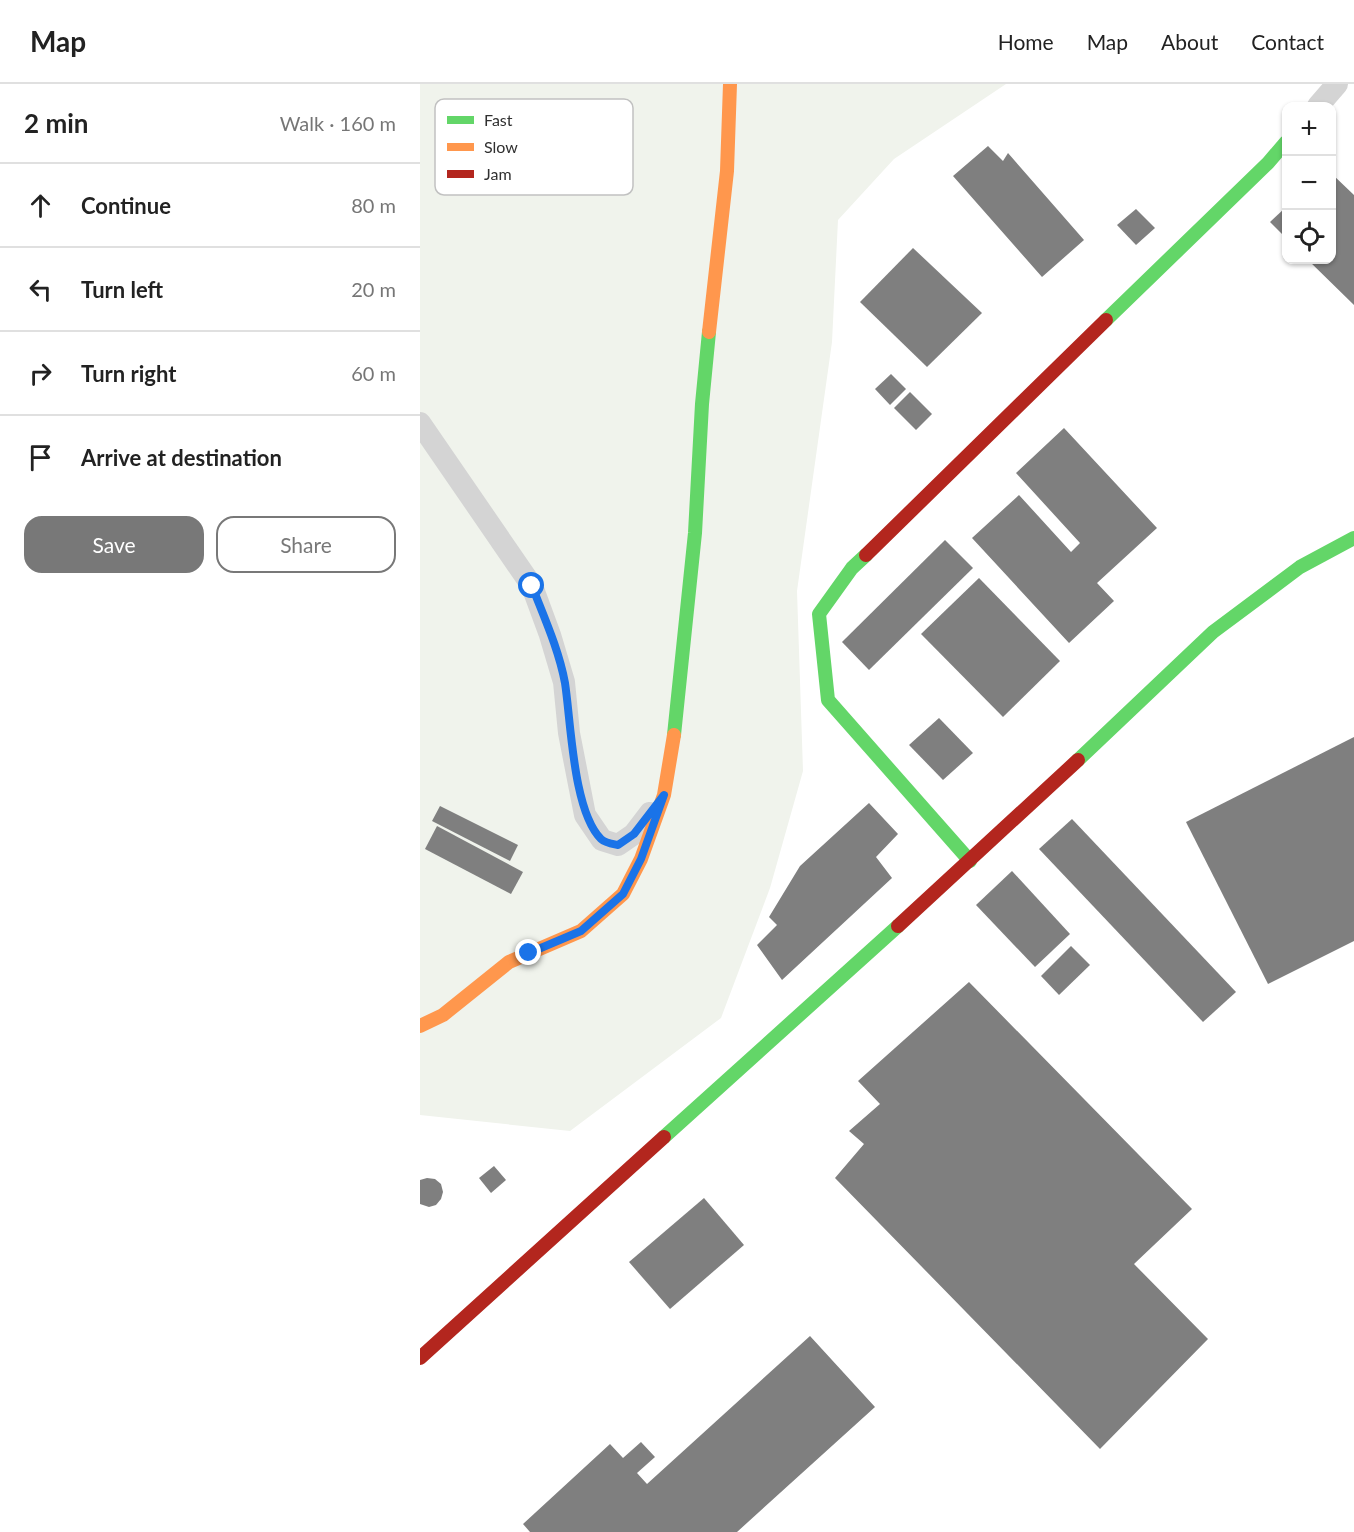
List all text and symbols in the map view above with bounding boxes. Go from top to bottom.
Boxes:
text: Map [30,24,86,58]
text: Home [998,29,1054,54]
text: Map [1087,29,1128,54]
text: About [1161,29,1218,54]
text: Contact [1251,29,1324,54]
legend [435,99,633,195]
map controls [1282,102,1336,264]
button: + [1282,102,1336,156]
text: 2 min [24,107,88,139]
text: Fast [484,110,513,129]
text: Walk · 160 m [280,111,396,135]
text: Slow [484,137,518,156]
button: − [1282,156,1336,210]
text: Jam [484,164,512,183]
icon: ahead [24,189,57,222]
text: Continue [81,192,171,219]
text: 80 m [351,193,396,217]
button: locate [1282,210,1336,264]
icon: left [24,273,57,306]
text: Turn left [81,276,163,303]
text: 20 m [351,277,396,301]
icon: right [24,357,57,390]
text: Turn right [81,360,176,387]
text: 60 m [351,361,396,385]
icon: arrive [24,441,57,474]
text: Arrive at destination [81,444,282,471]
button: Save [24,516,204,573]
button: Share [216,516,396,573]
route start [518,572,544,598]
route end [515,939,541,965]

